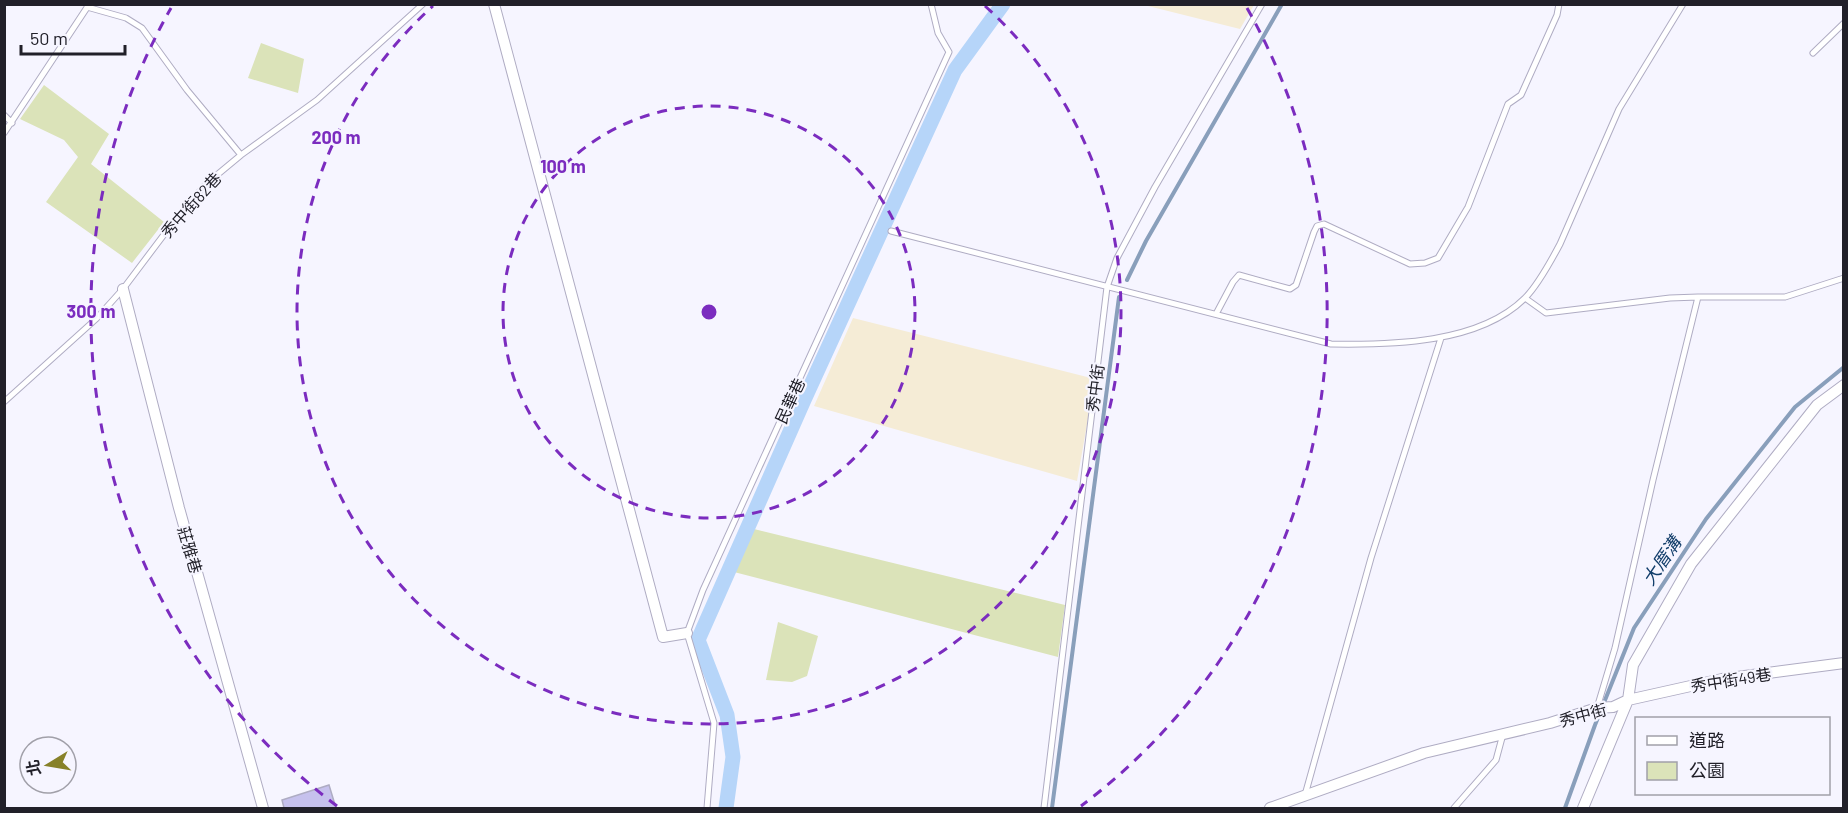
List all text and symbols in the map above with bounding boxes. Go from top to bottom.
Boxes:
scale bar [21,18,124,56]
text: 50 m [30,27,68,49]
text: 200 m [311,126,361,148]
text: 100 m [540,155,586,177]
street label: 秀中街82巷 [156,168,225,241]
text: 300 m [67,300,115,322]
centre of rings [699,302,719,322]
street label: 秀中街 [1082,363,1107,413]
street label: 民華巷 [771,375,808,427]
street label: 莊雅巷 [175,524,206,576]
water label: 大厝溝 [1637,529,1687,589]
street label: 秀中街49巷 [1689,664,1772,695]
street label: 秀中街 [1557,699,1609,730]
legend [1635,717,1830,795]
text: 道路 [1689,729,1725,751]
north arrow [18,735,78,795]
text: 北 [22,758,44,778]
text: 公園 [1689,759,1725,781]

